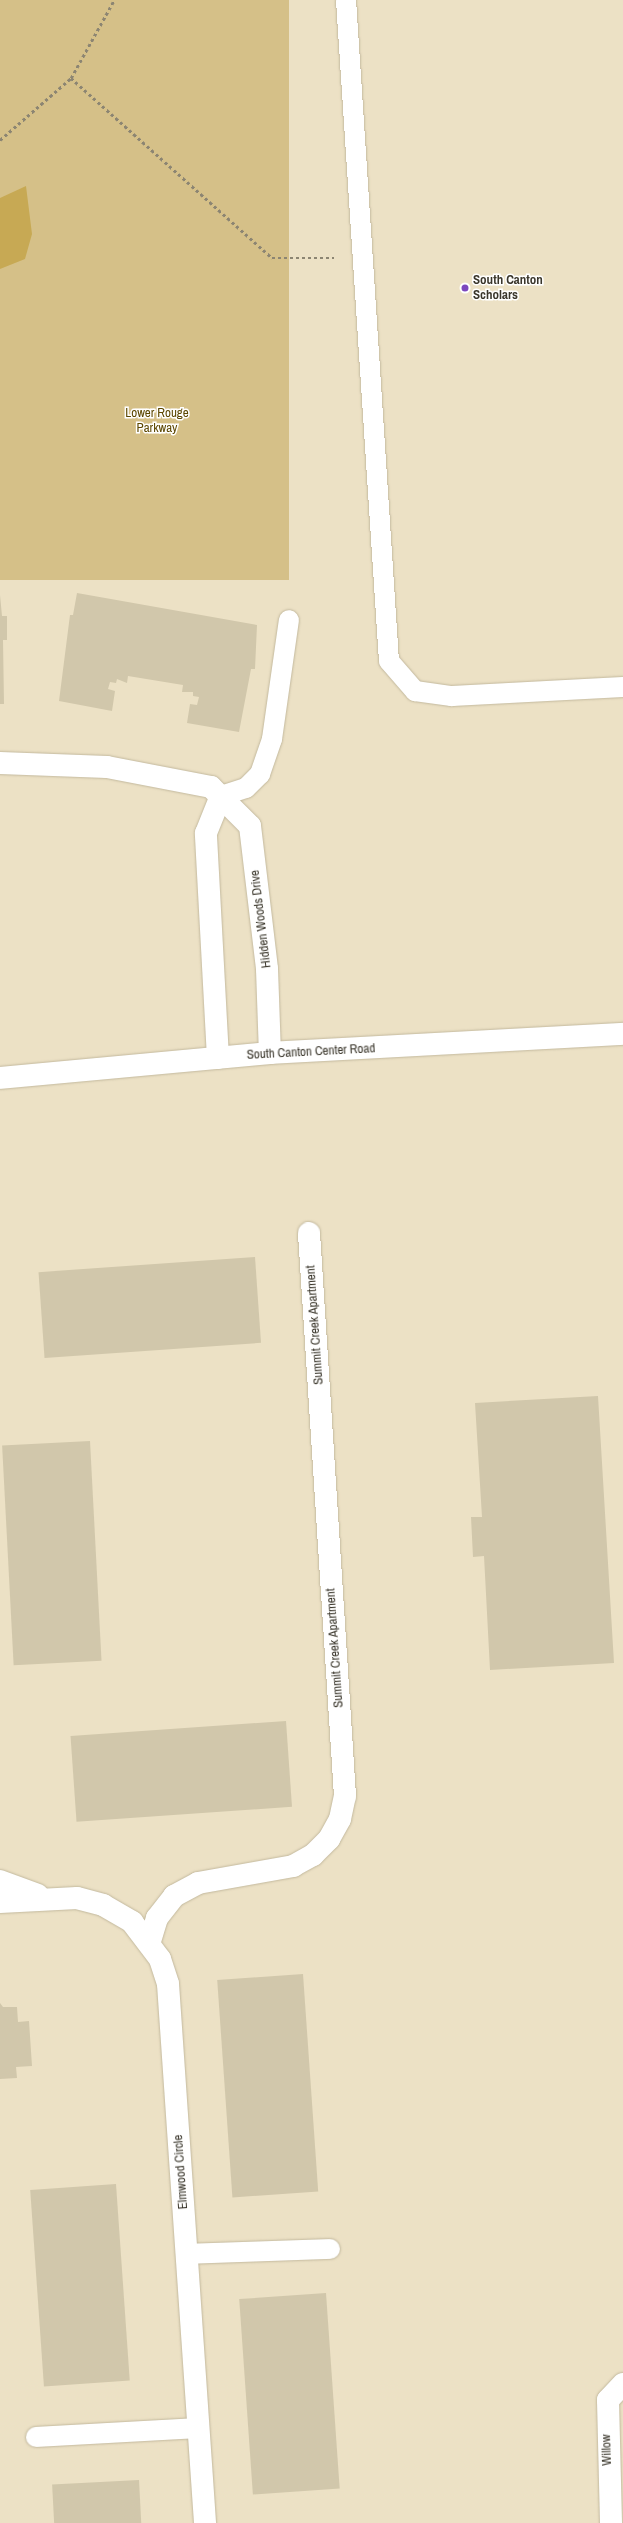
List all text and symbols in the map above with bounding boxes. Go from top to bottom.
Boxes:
place label: South Canton Scholars [473,273,543,304]
marker: South Canton Scholars [460,283,470,293]
park label: Lower Rouge Parkway [125,406,189,437]
street label: Hidden Woods Drive [247,869,275,969]
street label: South Canton Center Road [246,1041,376,1063]
street label: Summit Creek Apartment [303,1264,327,1386]
street label: Summit Creek Apartment [323,1587,347,1709]
street label: Elmwood Circle [171,2134,191,2210]
street label: Willow [599,2434,615,2466]

